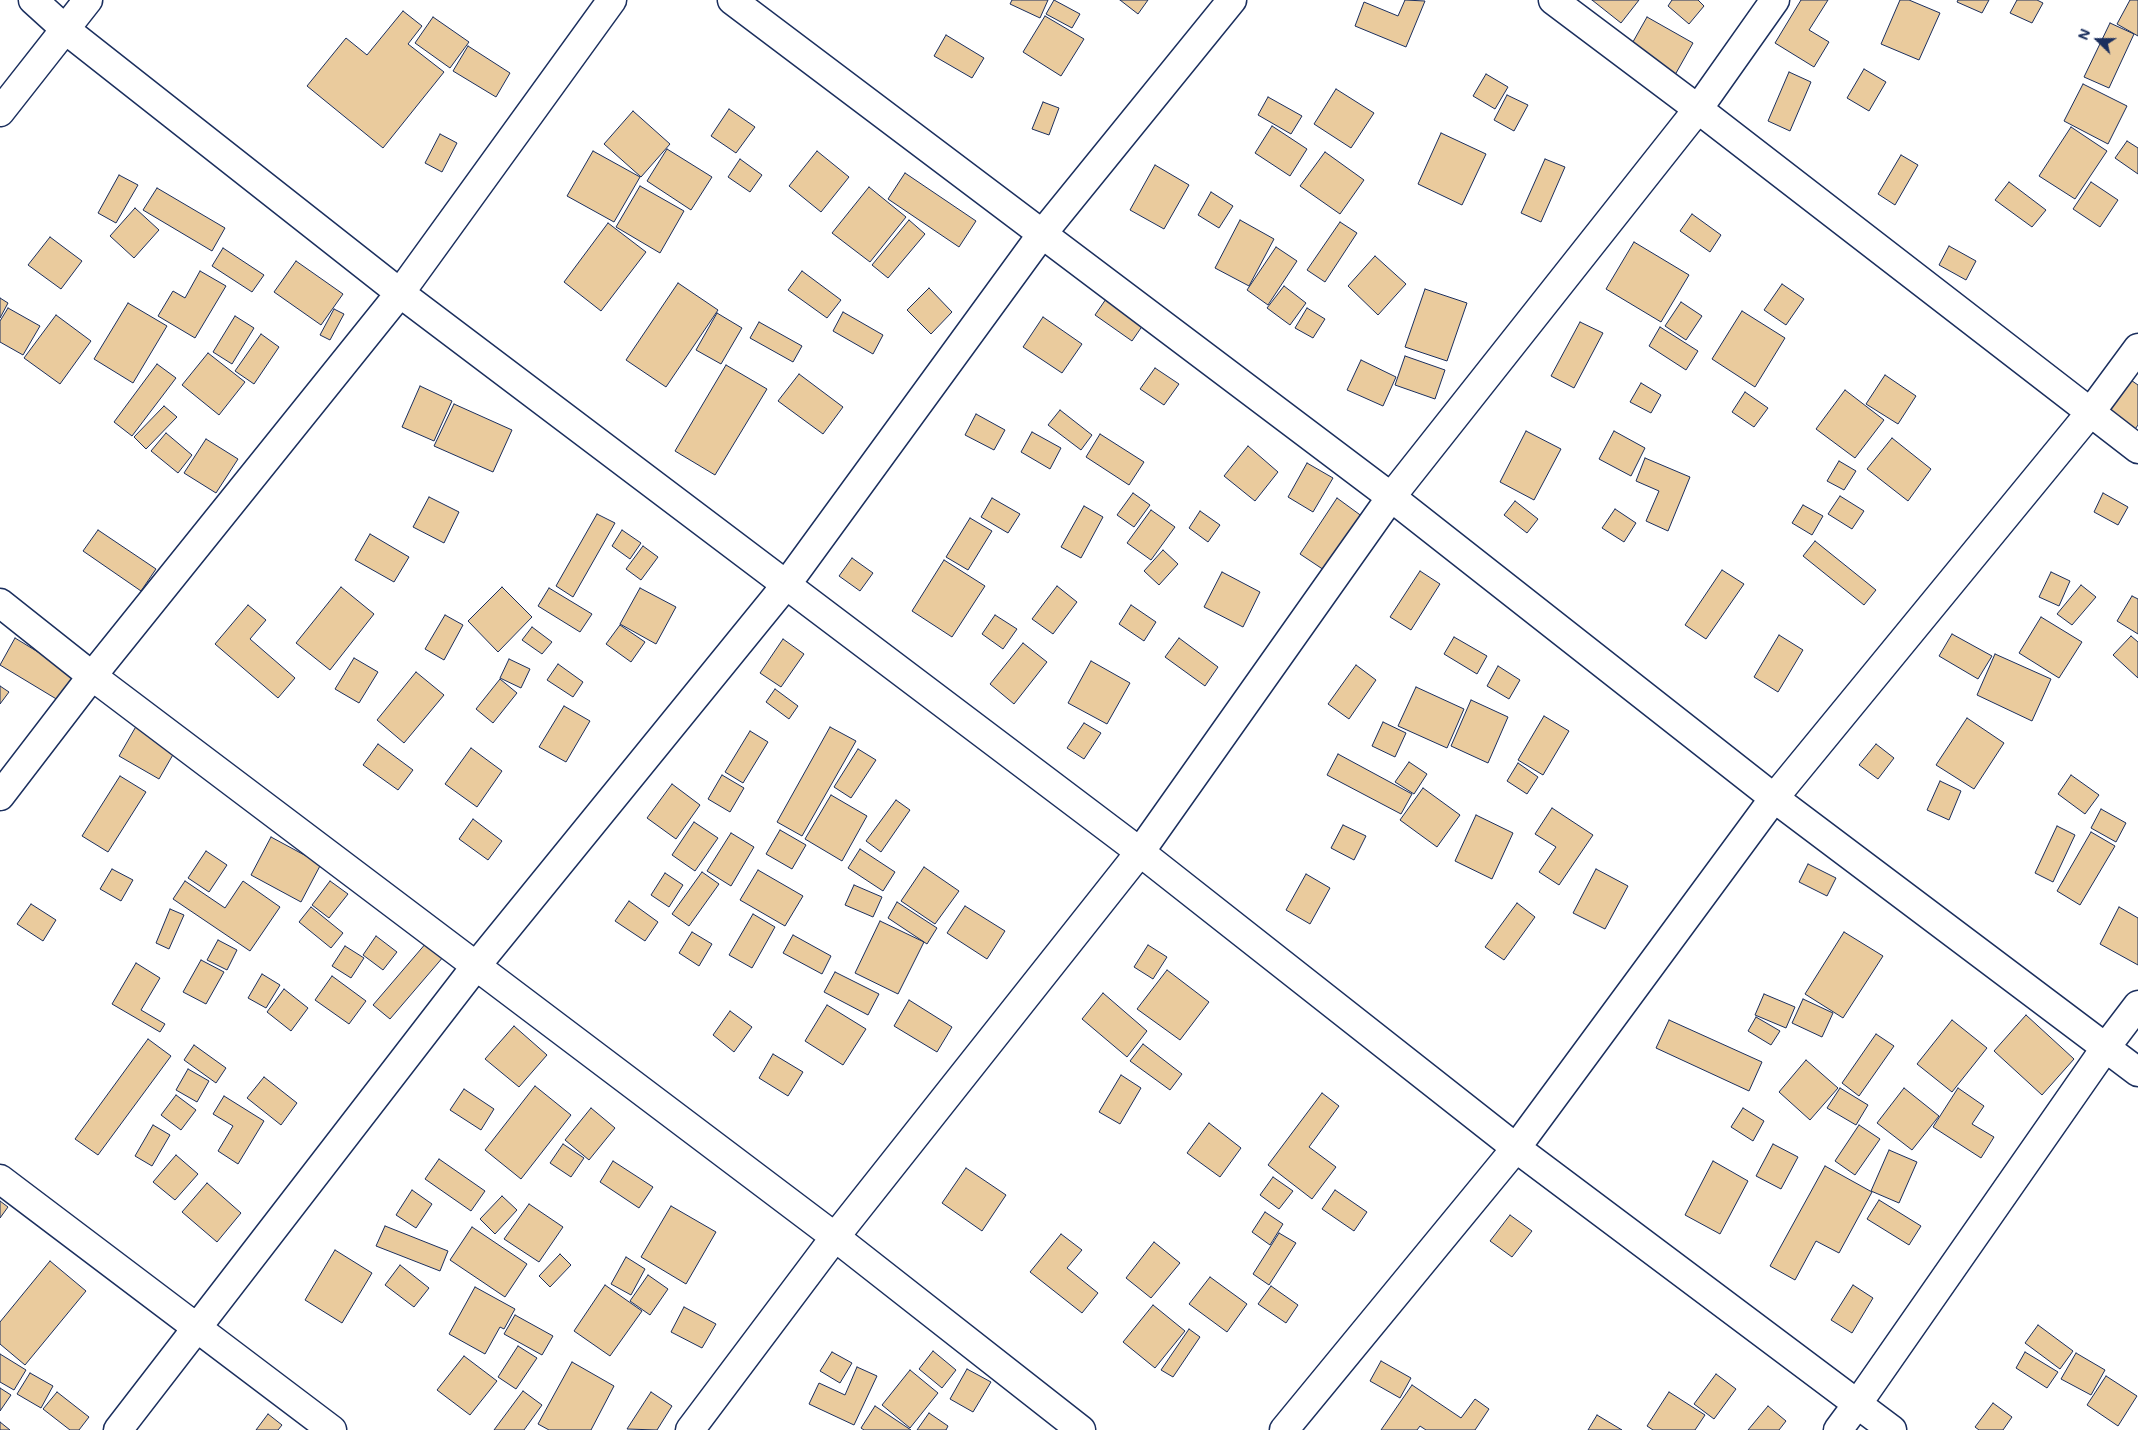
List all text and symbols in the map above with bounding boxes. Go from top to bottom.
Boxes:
north arrow [2073,15,2123,65]
text: N [2073,26,2094,43]

